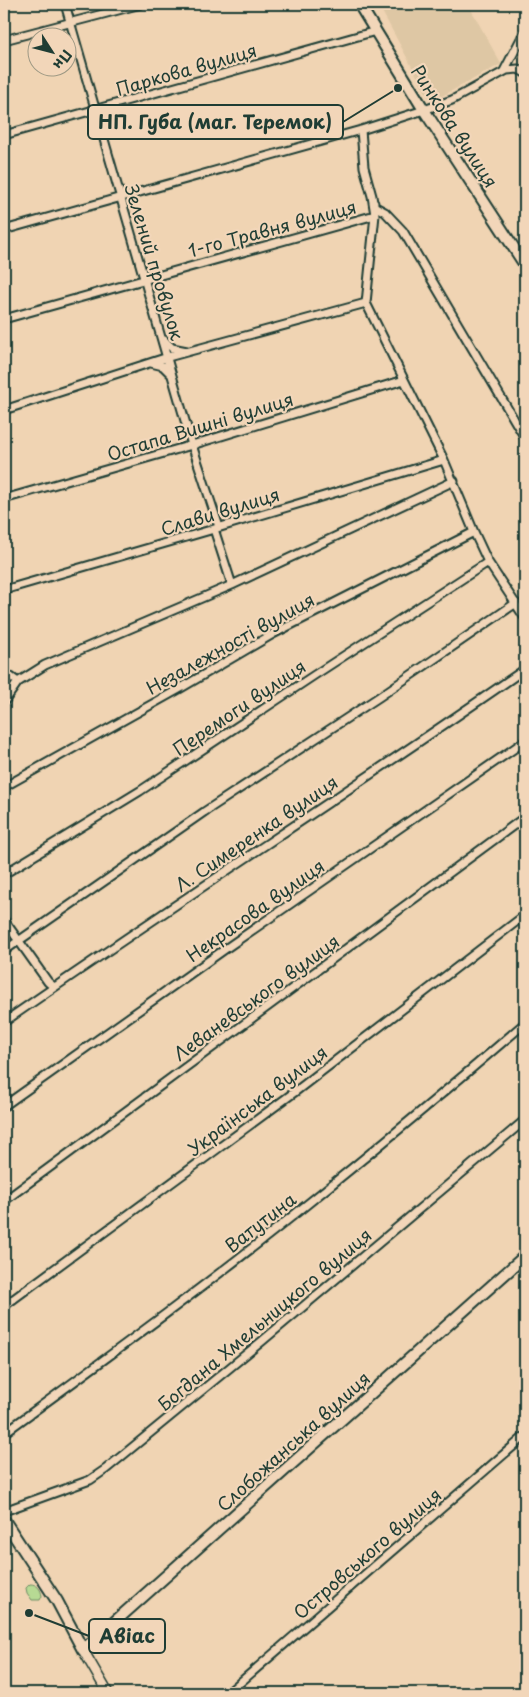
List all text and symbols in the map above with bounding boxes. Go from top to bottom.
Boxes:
north arrow [28,28,78,78]
street label: Паркова вулиця [112,36,260,102]
text: Пн [48,46,77,74]
street label: Ринкова вулиця [405,59,505,193]
callout: НП. Губа (маг. Теремок) [88,105,343,139]
text: НП. Губа (маг. Теремок) [98,107,332,135]
street label: Зелений провулок [118,181,192,344]
street label: 1-го Травня вулиця [185,193,359,263]
street label: Остапа Вишні вулиця [104,385,296,467]
street label: Слави вулиця [157,480,283,542]
street label: Незалежності вулиця [141,585,319,701]
street label: Перемоги вулиця [167,652,311,762]
street label: Л. Симеренка вулиця [169,768,343,898]
street label: Некрасова вулиця [180,852,330,968]
street label: Леваневського вулиця [167,927,345,1067]
street label: Українська вулиця [181,1038,333,1162]
street label: Ватутина [219,1185,302,1259]
street label: Богдана Хмельницкого вулиця [151,1221,377,1417]
street label: Слобожанська вулиця [210,1365,376,1517]
street label: Островського вулиця [287,1481,447,1625]
callout: Авіас [89,1619,165,1653]
text: Авіас [98,1621,155,1649]

